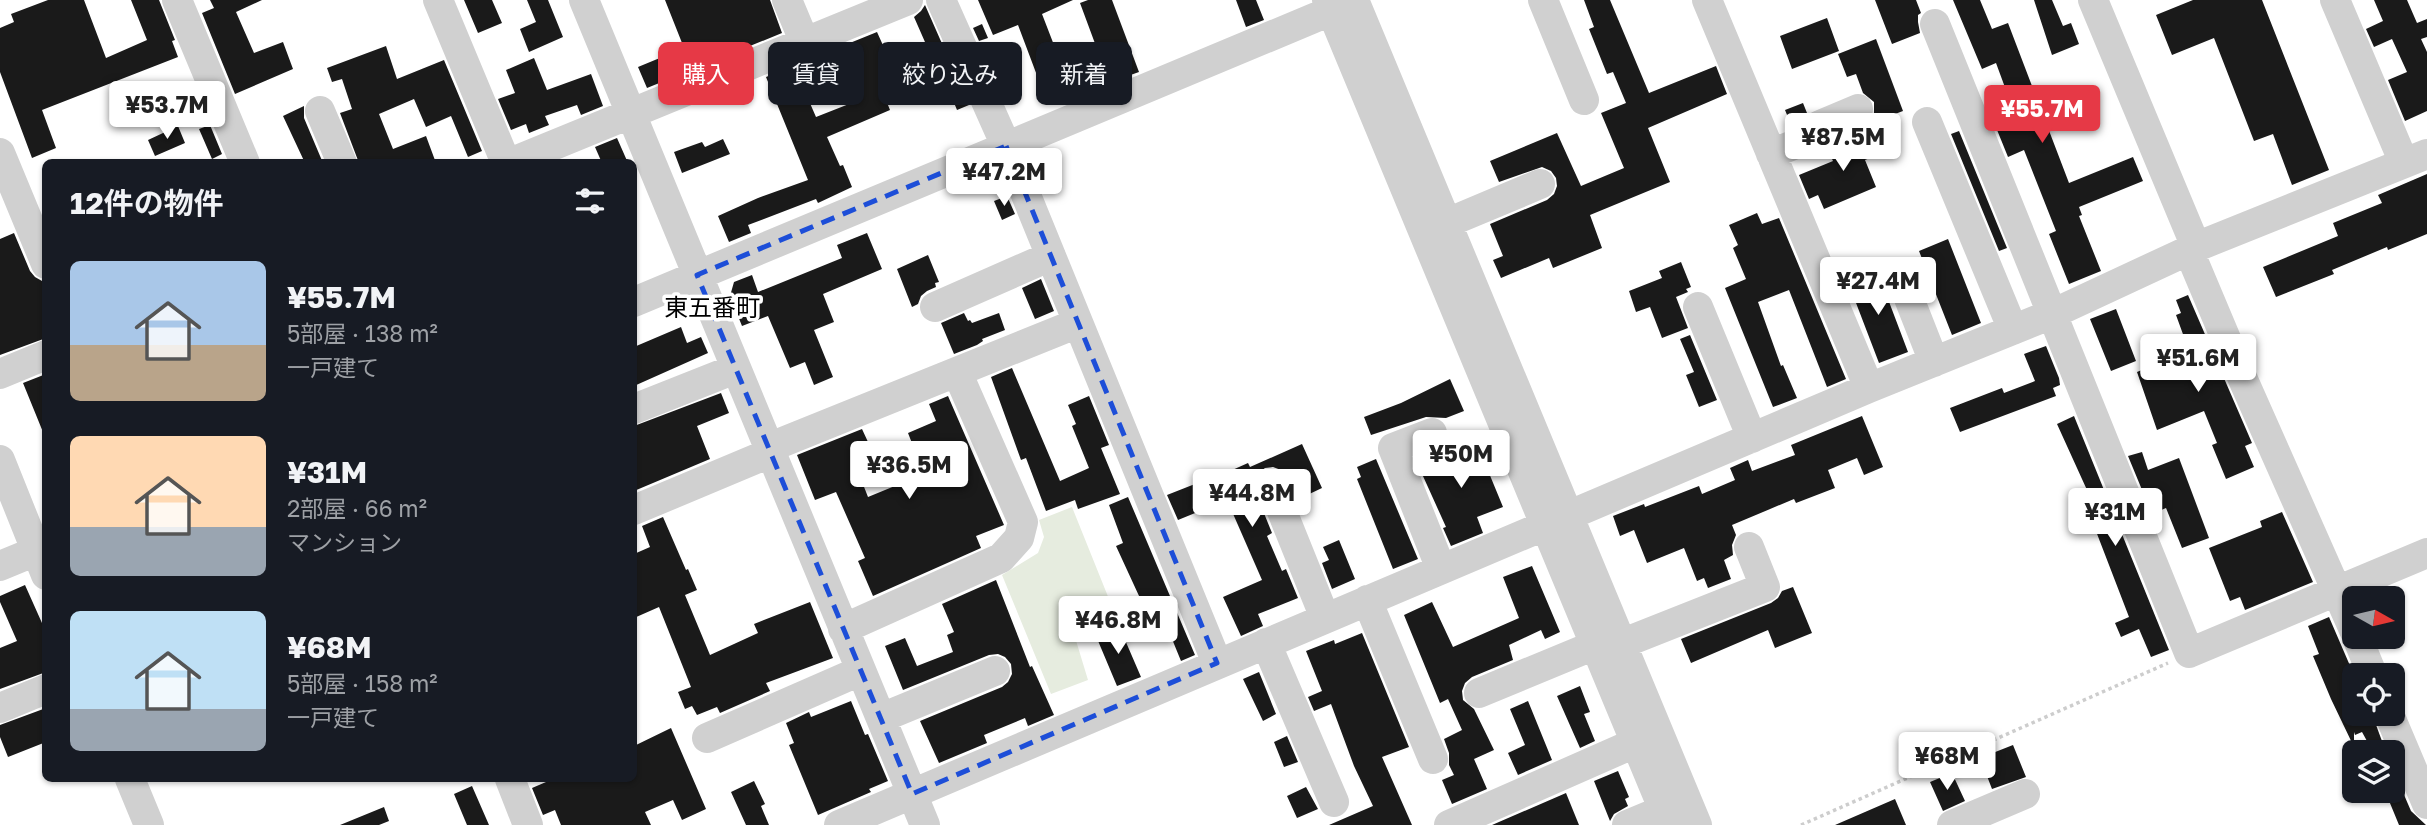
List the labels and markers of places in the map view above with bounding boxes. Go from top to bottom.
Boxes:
pin: ¥53.7M [110,82,224,141]
pin: ¥55.7M [1985,86,2099,145]
pin: ¥87.5M [1786,114,1900,173]
pin: ¥47.2M [947,148,1061,208]
pin: ¥27.4M [1821,258,1935,317]
pin: ¥51.6M [2141,334,2255,394]
pin: ¥50M [1420,430,1502,490]
pin: ¥36.5M [852,442,966,501]
pin: ¥44.8M [1195,470,1309,529]
pin: ¥31M [2074,489,2156,548]
pin: ¥46.8M [1061,596,1175,656]
pin: ¥68M [1906,732,1988,792]

